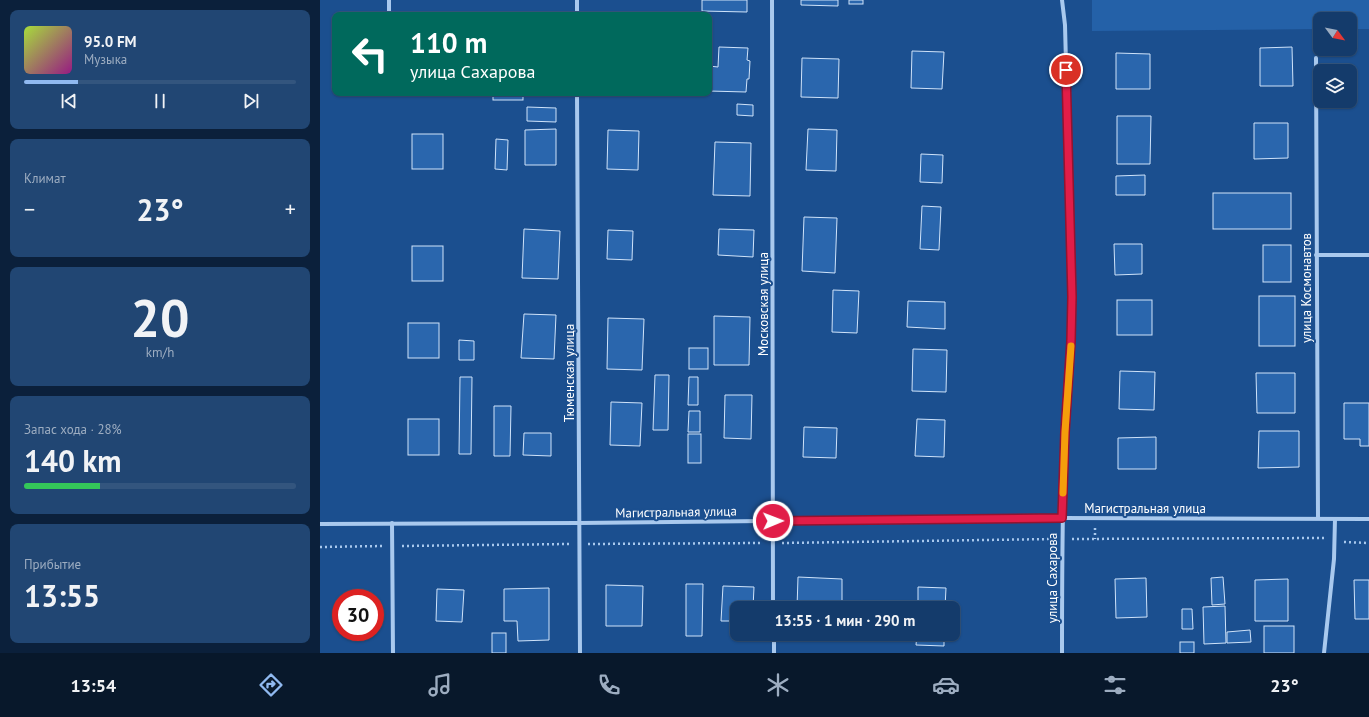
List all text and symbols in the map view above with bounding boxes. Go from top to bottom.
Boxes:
north arrow [1313,12,1357,56]
map controls [1313,12,1357,108]
text: 110 m [410,24,487,61]
icon: left [344,28,396,80]
text: 95.0 FM [84,32,137,51]
text: Музыка [84,51,127,68]
pin [1049,53,1083,87]
icon: arrive [1055,59,1077,81]
text: улица Сахарова [410,60,535,83]
button: layers [1313,64,1357,108]
icon: previous [58,90,80,112]
icon: pause [149,90,171,112]
icon: next [240,90,262,112]
text: Климат [24,170,66,187]
text: 23° [136,190,184,229]
text: − [24,195,35,223]
text: + [285,195,296,223]
street label: улица Космонавтов [1298,233,1315,343]
street label: Московская улица [755,252,772,356]
text: 20 [131,284,189,351]
street label: Тюменская улица [561,324,578,422]
text: km/h [146,344,174,361]
text: Запас хода · 28% [24,421,122,438]
text: 140 km [24,441,122,480]
position arrow [752,500,794,542]
street label: Магистральная улица [1084,500,1206,517]
street label: Магистральная улица [615,502,737,522]
street label: улица Сахарова [1044,533,1061,623]
text: Прибытие [24,556,81,573]
text: 13:55 [24,576,100,615]
speed limit sign: 30 [332,589,384,641]
text: 13:55 · 1 мин · 290 m [775,611,915,630]
icon: directions [257,671,285,699]
icon: music [426,671,454,699]
icon: phone [595,671,623,699]
icon: climate [764,671,792,699]
icon: car [932,671,960,699]
icon: filters [1101,671,1129,699]
text: 13:54 [70,674,116,697]
text: 23° [1270,674,1299,697]

